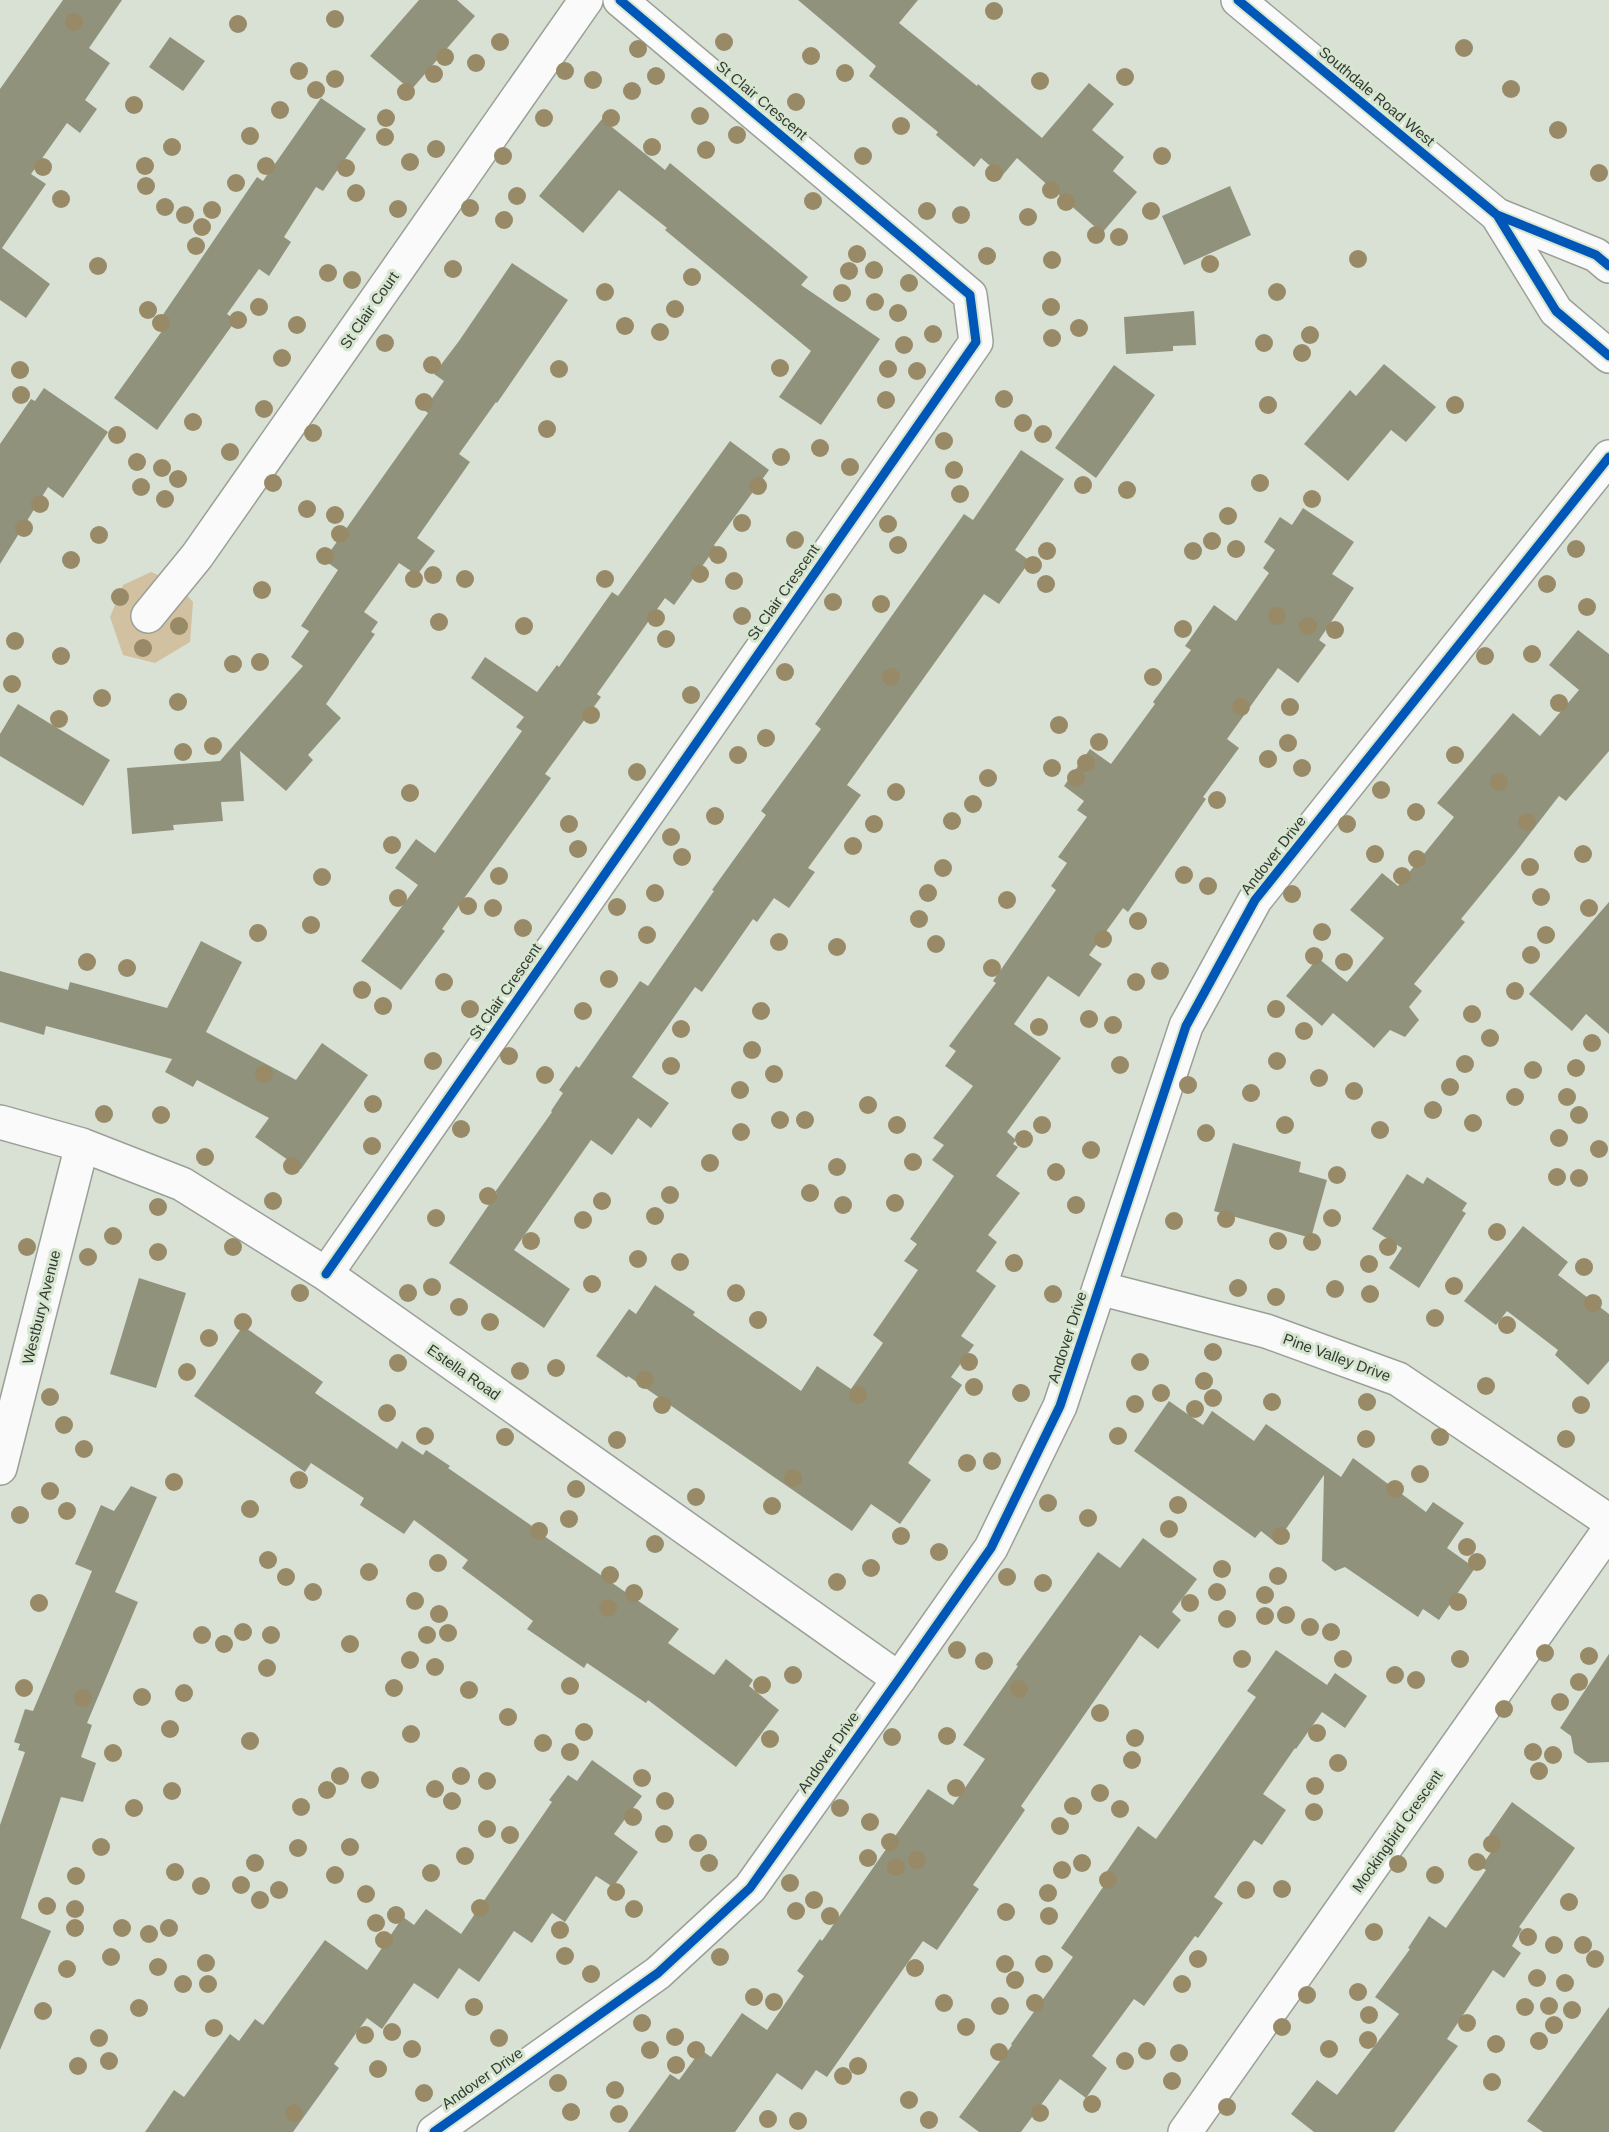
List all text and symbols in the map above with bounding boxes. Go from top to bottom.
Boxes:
street label: Southdale Road West [1316,43,1439,150]
street label: St Clair Crescent [713,57,812,143]
street label: St Clair Court [336,268,402,352]
street label: St Clair Crescent [744,540,823,643]
street label: Andover Drive [1237,812,1309,898]
street label: St Clair Crescent [466,939,545,1042]
street label: Westbury Avenue [19,1248,63,1366]
street label: Andover Drive [1044,1289,1090,1385]
street label: Pine Valley Drive [1281,1330,1393,1384]
street label: Estella Road [424,1341,504,1403]
street label: Andover Drive [794,1708,862,1796]
street label: Mockingbird Crescent [1348,1766,1446,1895]
street label: Andover Drive [438,2044,526,2112]

